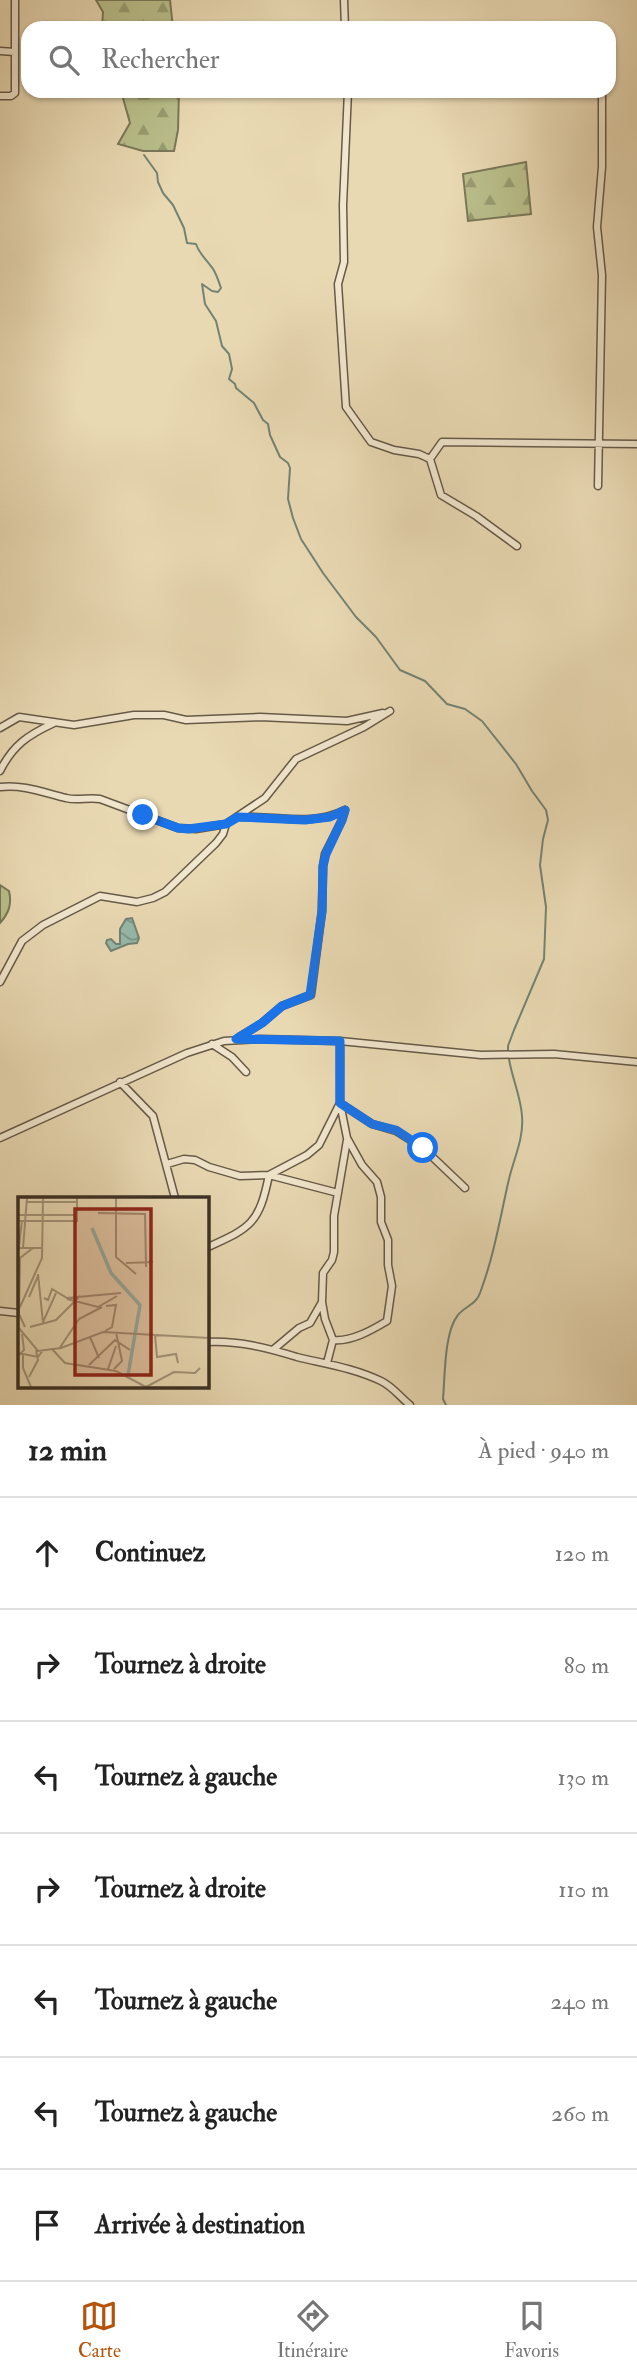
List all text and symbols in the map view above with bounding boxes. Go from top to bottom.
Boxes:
search box [21,21,616,98]
icon: search [45,41,83,79]
text: Rechercher [101,44,220,76]
route end [127,799,158,830]
route start [407,1132,438,1163]
inset map [18,1197,208,1388]
text: 12 min [28,1432,107,1469]
text: À pied · 940 m [478,1436,609,1465]
icon: ahead [28,1534,66,1572]
text: Continuez [95,1537,205,1569]
text: 120 m [555,1539,609,1568]
icon: right [28,1646,66,1684]
text: Tournez à droite [95,1649,266,1681]
text: 80 m [564,1651,609,1680]
icon: left [28,1758,66,1796]
text: Tournez à gauche [95,1761,277,1793]
text: 130 m [557,1763,609,1792]
icon: right [28,1870,66,1908]
text: Tournez à droite [95,1873,266,1905]
text: 110 m [558,1875,609,1904]
icon: left [28,1982,66,2020]
text: Tournez à gauche [95,1985,277,2017]
text: 240 m [550,1987,609,2016]
icon: left [28,2094,66,2132]
text: Tournez à gauche [95,2097,277,2129]
text: 260 m [551,2099,609,2128]
icon: arrive [28,2206,66,2244]
text: Arrivée à destination [95,2209,305,2241]
tab: Carte [78,2297,121,2363]
tab: Itinéraire [277,2297,348,2363]
tab: Favoris [504,2297,559,2363]

